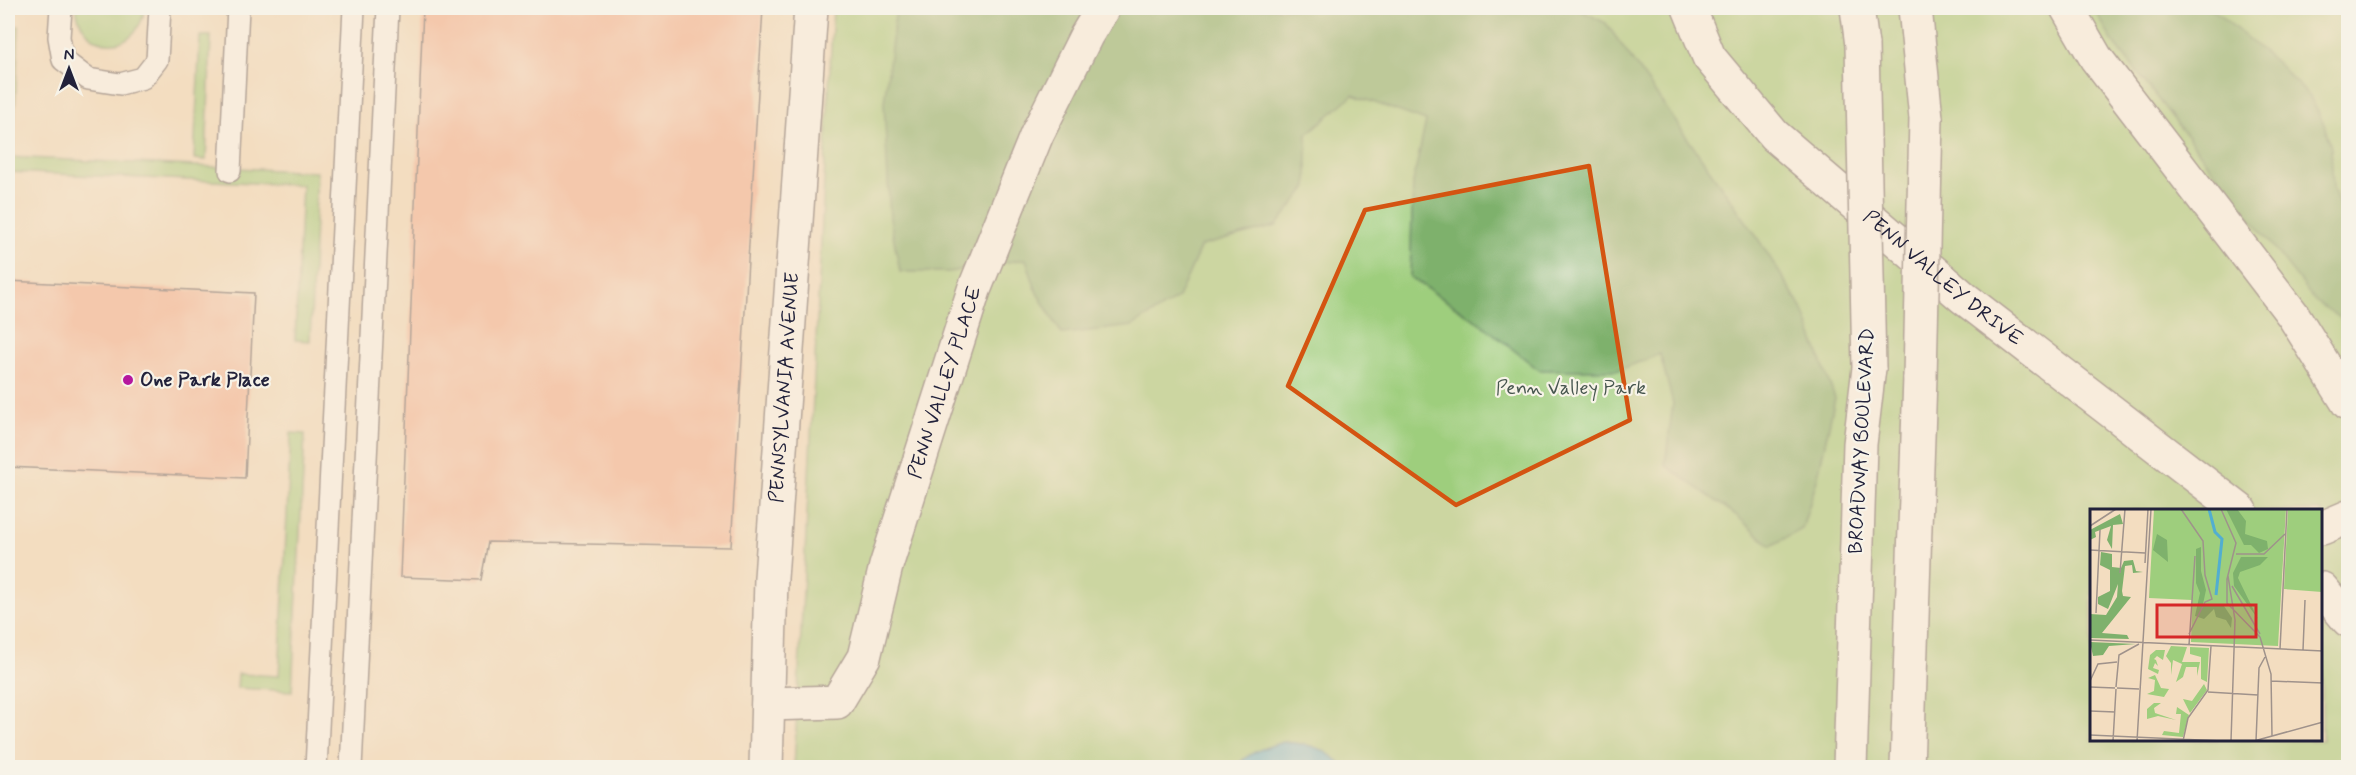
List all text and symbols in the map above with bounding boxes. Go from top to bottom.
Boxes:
north arrow [39,39,99,99]
text: N [64,45,74,66]
street label: PENN VALLEY DRIVE [1857,204,2029,352]
street label: PENNSYLVANIA AVENUE [763,271,806,504]
street label: PENN VALLEY PLACE [901,283,988,482]
street label: BROADWAY BOULEVARD [1843,327,1881,555]
place label: One Park Place [140,367,270,394]
marker: One Park Place [121,373,135,387]
park label: Penn Valley Park [1496,375,1646,402]
inset map [2090,509,2323,742]

